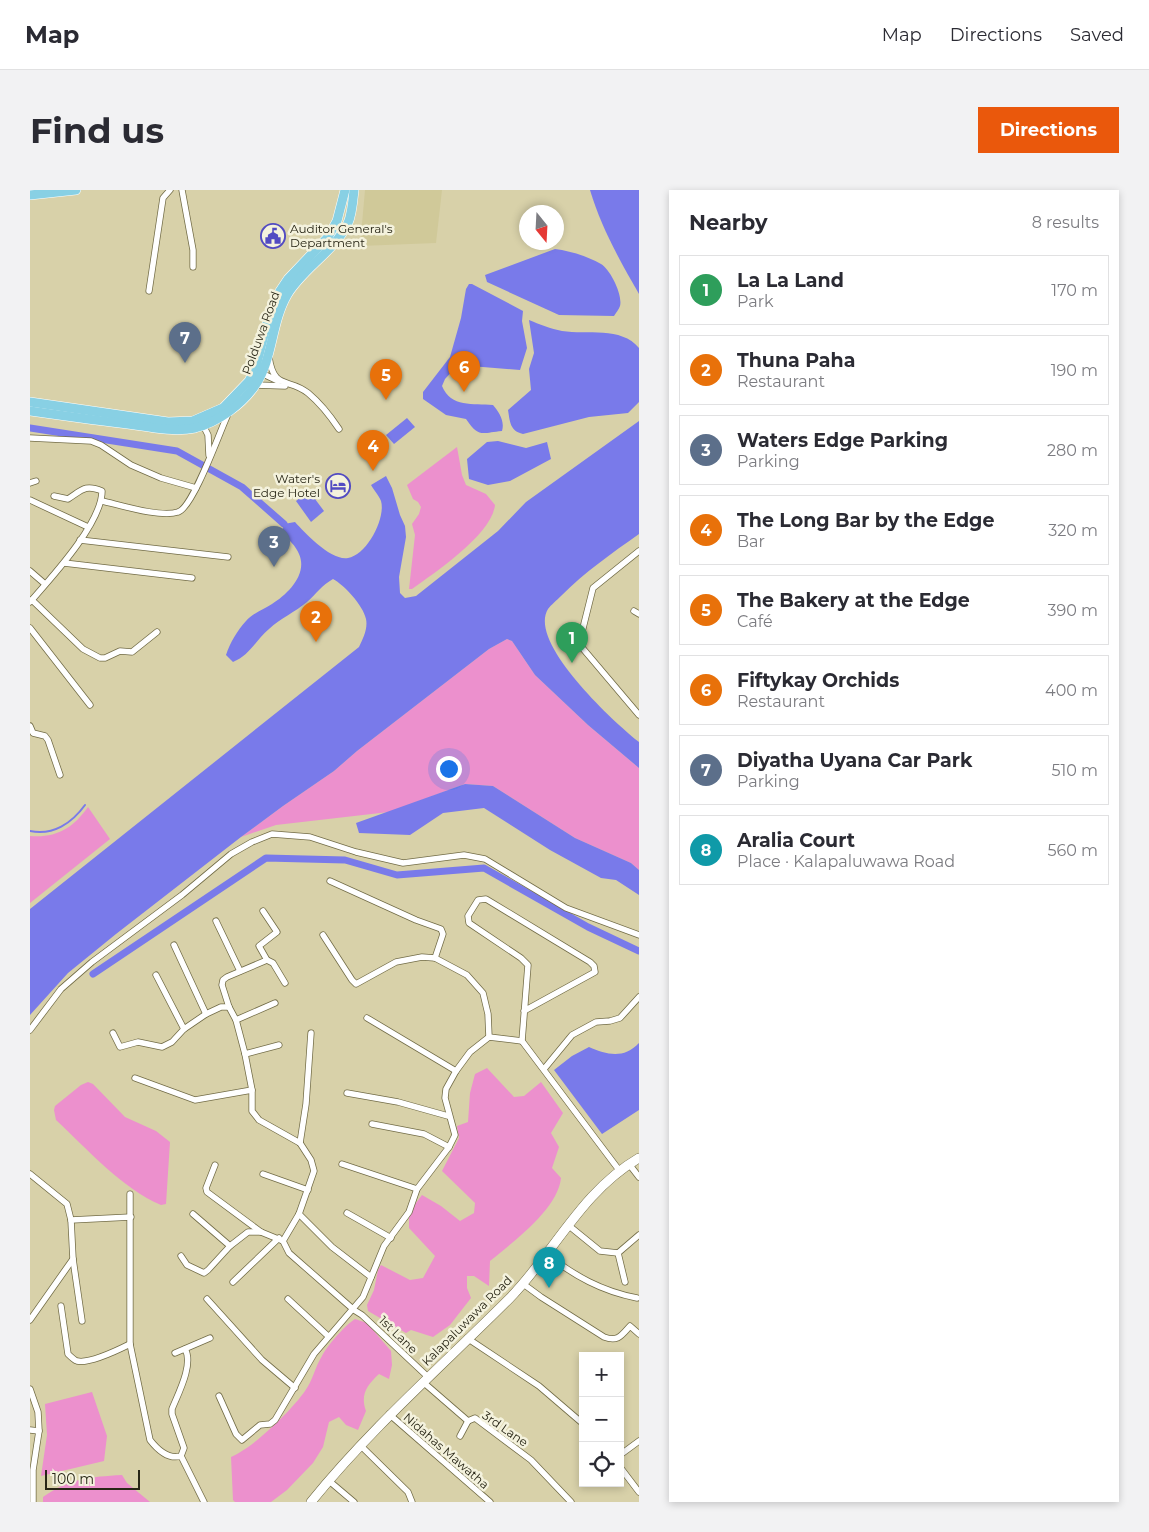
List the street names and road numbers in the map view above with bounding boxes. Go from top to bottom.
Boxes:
street label: Polduwa Road [239,289,283,376]
street label: Kalapaluwawa Road [418,1272,515,1369]
street label: 1st Lane [376,1313,421,1357]
street label: 3rd Lane [480,1407,531,1450]
street label: Nidahas Mawatha [401,1409,492,1492]

